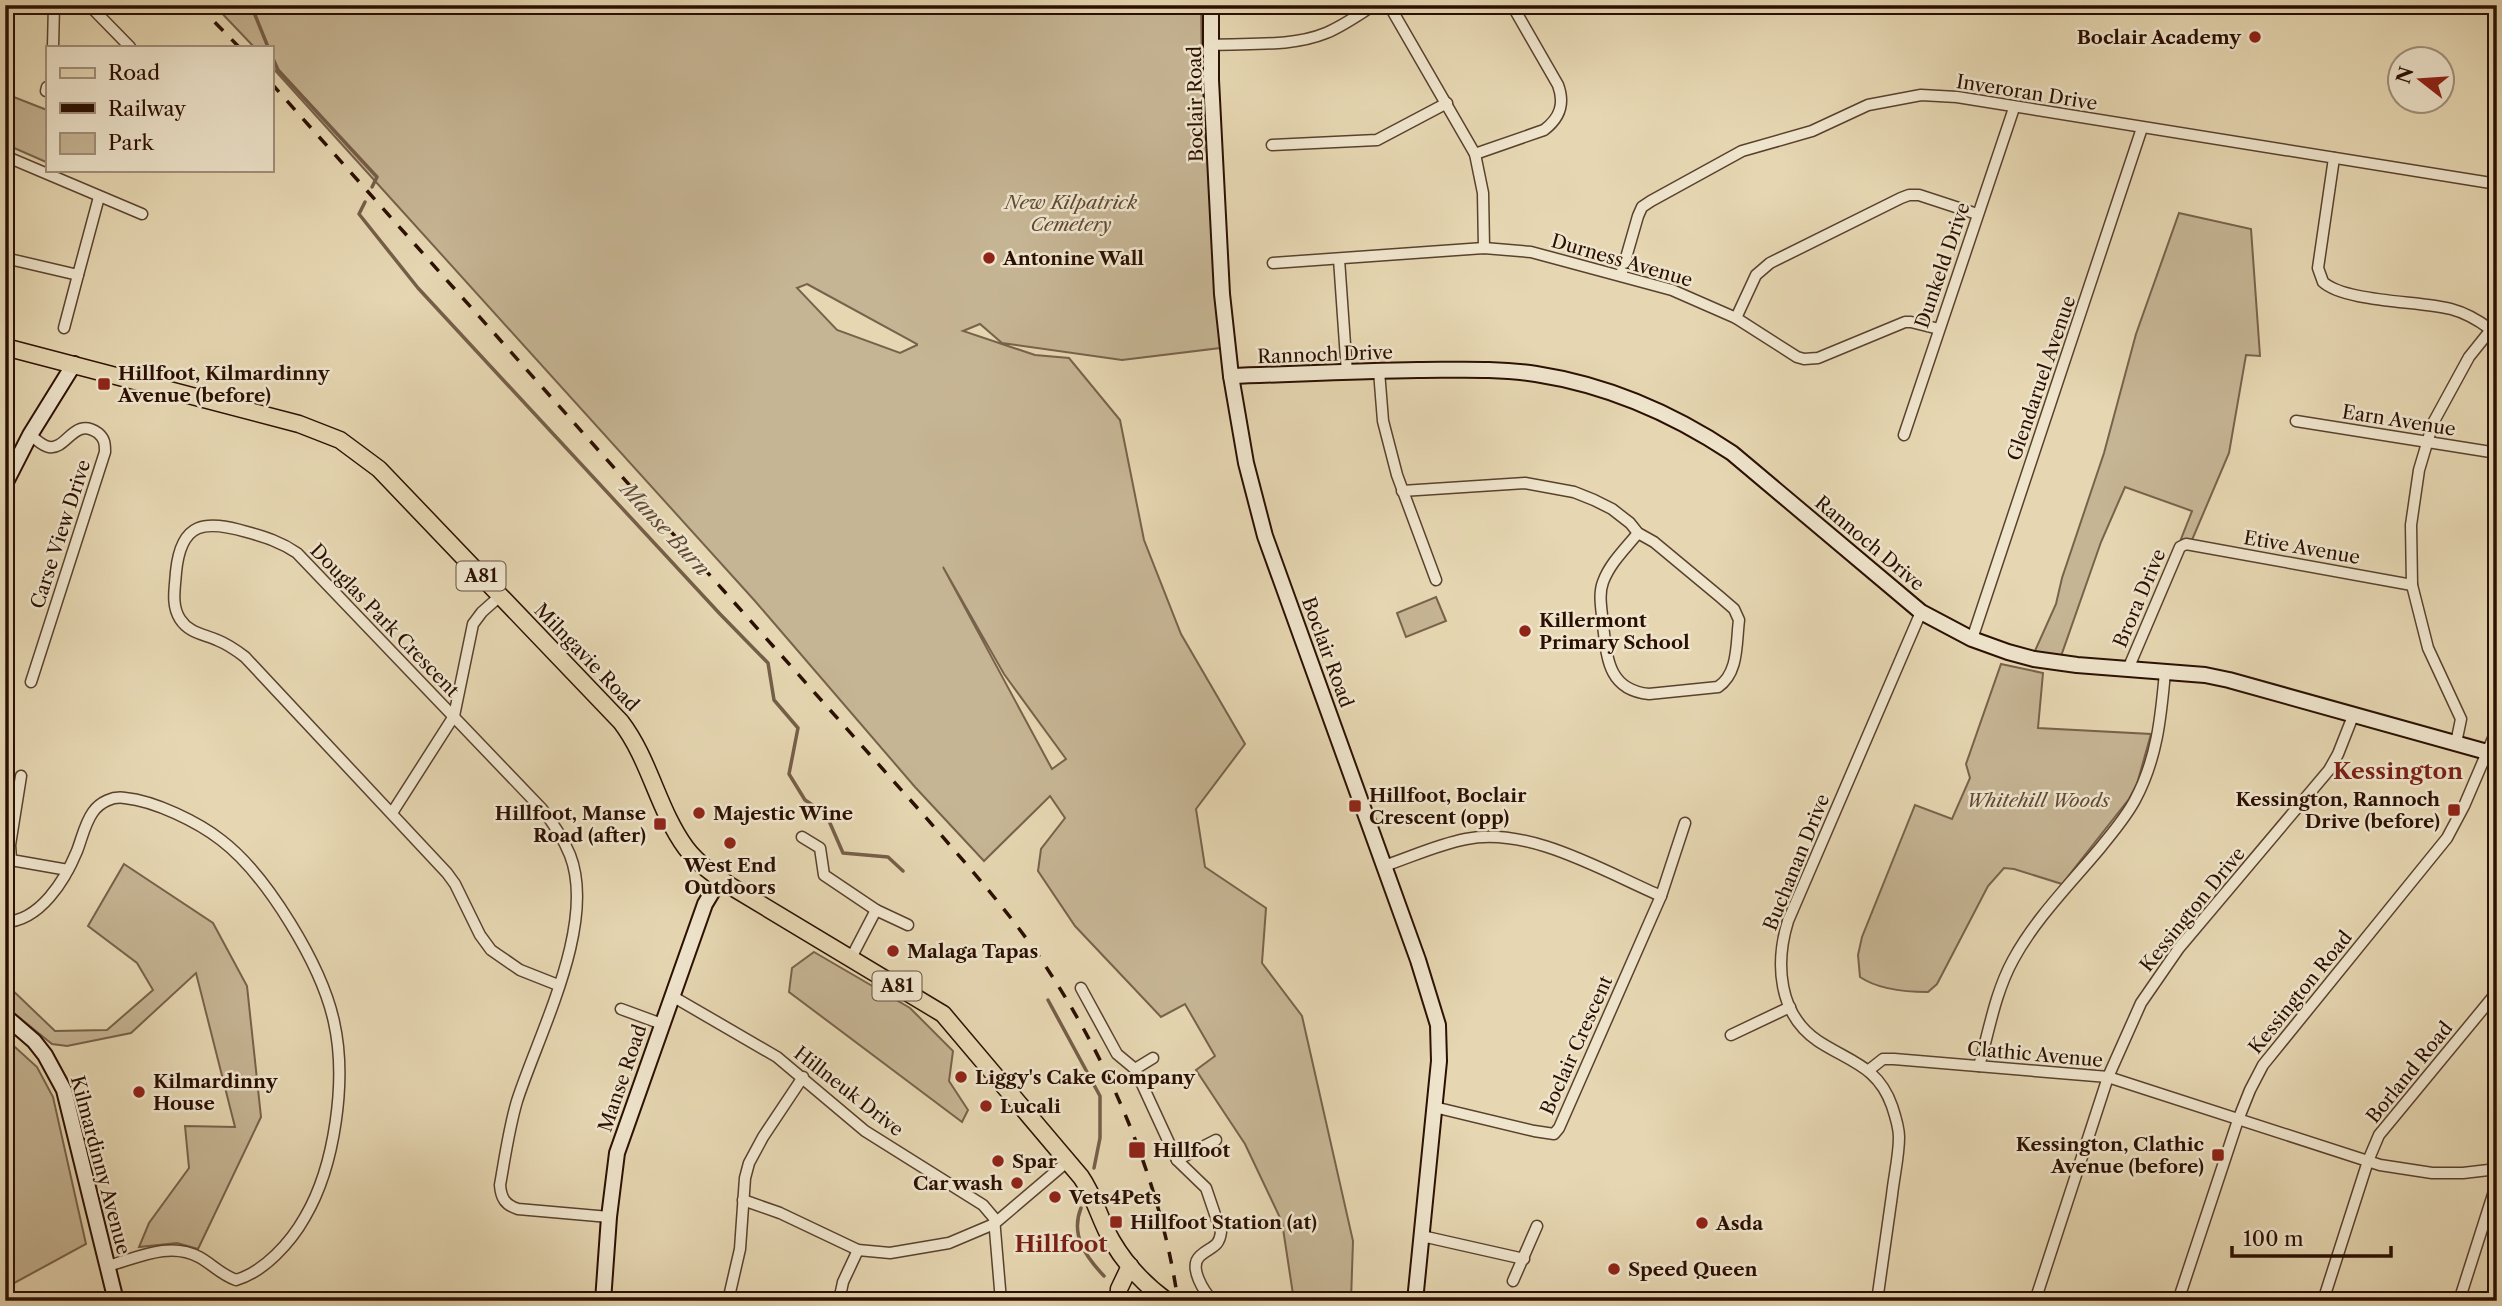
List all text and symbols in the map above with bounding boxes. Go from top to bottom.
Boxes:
place label: Boclair Academy [2077,26,2242,49]
marker: Boclair Academy [2247,29,2263,45]
street label: Boclair Road [1183,45,1208,162]
legend [46,46,273,172]
north arrow [2386,46,2456,116]
text: Road [108,60,160,85]
text: N [2392,64,2419,86]
street label: Inveroran Drive [1955,70,2099,115]
text: Railway [108,96,186,121]
text: Park [108,130,154,155]
park label: New Kilpatrick Cemetery [1003,191,1137,236]
street label: Dunkeld Drive [1910,199,1975,331]
street label: Durness Avenue [1549,229,1695,292]
place label: Antonine Wall [1002,247,1144,270]
marker: Antonine Wall [981,250,997,266]
street label: Glendaruel Avenue [2002,293,2080,464]
street label: Rannoch Drive [1257,341,1393,368]
place label: Hillfoot, Kilmardinny Avenue (before) [117,362,331,407]
marker: Hillfoot, Kilmardinny Avenue (before) [96,376,112,392]
street label: Earn Avenue [2340,400,2457,441]
street label: Carse View Drive [26,457,95,612]
water label: Manse Burn [614,475,715,581]
street label: Rannoch Drive [1810,491,1929,596]
street label: Etive Avenue [2242,526,2362,569]
street label: Douglas Park Crescent [305,539,464,702]
street label: Brora Drive [2108,545,2171,651]
road number: A81 [456,562,505,590]
street label: Boclair Road [1297,594,1358,711]
street label: Milngavie Road [529,599,644,716]
place label: Killermont Primary School [1539,609,1690,654]
marker: Killermont Primary School [1517,623,1533,639]
district label: Kessington [2333,757,2463,785]
place label: Hillfoot, Boclair Crescent (opp) [1369,784,1527,829]
place label: Kessington, Rannoch Drive (before) [2235,788,2440,833]
park label: Whitehill Woods [1966,789,2110,812]
street label: Buchanan Drive [1759,791,1834,934]
marker: Hillfoot, Boclair Crescent (opp) [1347,798,1363,814]
place label: Hillfoot, Manse Road (after) [495,802,646,847]
place label: Majestic Wine [713,802,853,825]
marker: Kessington, Rannoch Drive (before) [2446,802,2462,818]
marker: Majestic Wine [691,805,707,821]
marker: Hillfoot, Manse Road (after) [652,816,668,832]
marker: West End Outdoors [722,835,738,851]
street label: Kessington Drive [2135,842,2250,976]
place label: West End Outdoors [683,854,777,899]
street label: Kessington Road [2244,926,2357,1058]
place label: Malaga Tapas [907,940,1039,963]
marker: Malaga Tapas [885,943,901,959]
road number: A81 [872,972,922,1001]
street label: Boclair Crescent [1536,972,1617,1118]
street label: Borland Road [2361,1017,2458,1128]
street label: Manse Road [593,1021,652,1135]
street label: Clathic Avenue [1966,1037,2104,1072]
street label: Hillneuk Drive [789,1042,908,1141]
place label: Liggy's Cake Company [975,1066,1196,1089]
marker: Liggy's Cake Company [953,1069,969,1085]
place label: Kilmardinny House [153,1070,279,1115]
street label: Kilmardinny Avenue [66,1073,135,1257]
marker: Kilmardinny House [131,1084,147,1100]
place label: Lucali [1000,1095,1061,1118]
marker: Lucali [978,1098,994,1114]
place label: Kessington, Clathic Avenue (before) [2016,1133,2204,1178]
place label: Hillfoot [1153,1139,1230,1162]
marker: Hillfoot [1127,1140,1147,1160]
marker: Kessington, Clathic Avenue (before) [2210,1147,2226,1163]
place label: Spar [1012,1150,1058,1173]
marker: Spar [990,1153,1006,1169]
place label: Car wash [913,1172,1003,1195]
marker: Car wash [1009,1175,1025,1191]
place label: Vets4Pets [1068,1186,1161,1209]
marker: Vets4Pets [1047,1189,1063,1205]
place label: Hillfoot Station (at) [1130,1211,1317,1234]
place label: Asda [1715,1212,1764,1235]
marker: Hillfoot Station (at) [1108,1214,1124,1230]
marker: Asda [1694,1215,1710,1231]
scale bar [2232,1215,2392,1259]
text: 100 m [2243,1226,2304,1251]
district label: Hillfoot [1014,1230,1108,1258]
place label: Speed Queen [1628,1258,1758,1281]
marker: Speed Queen [1606,1261,1622,1277]

